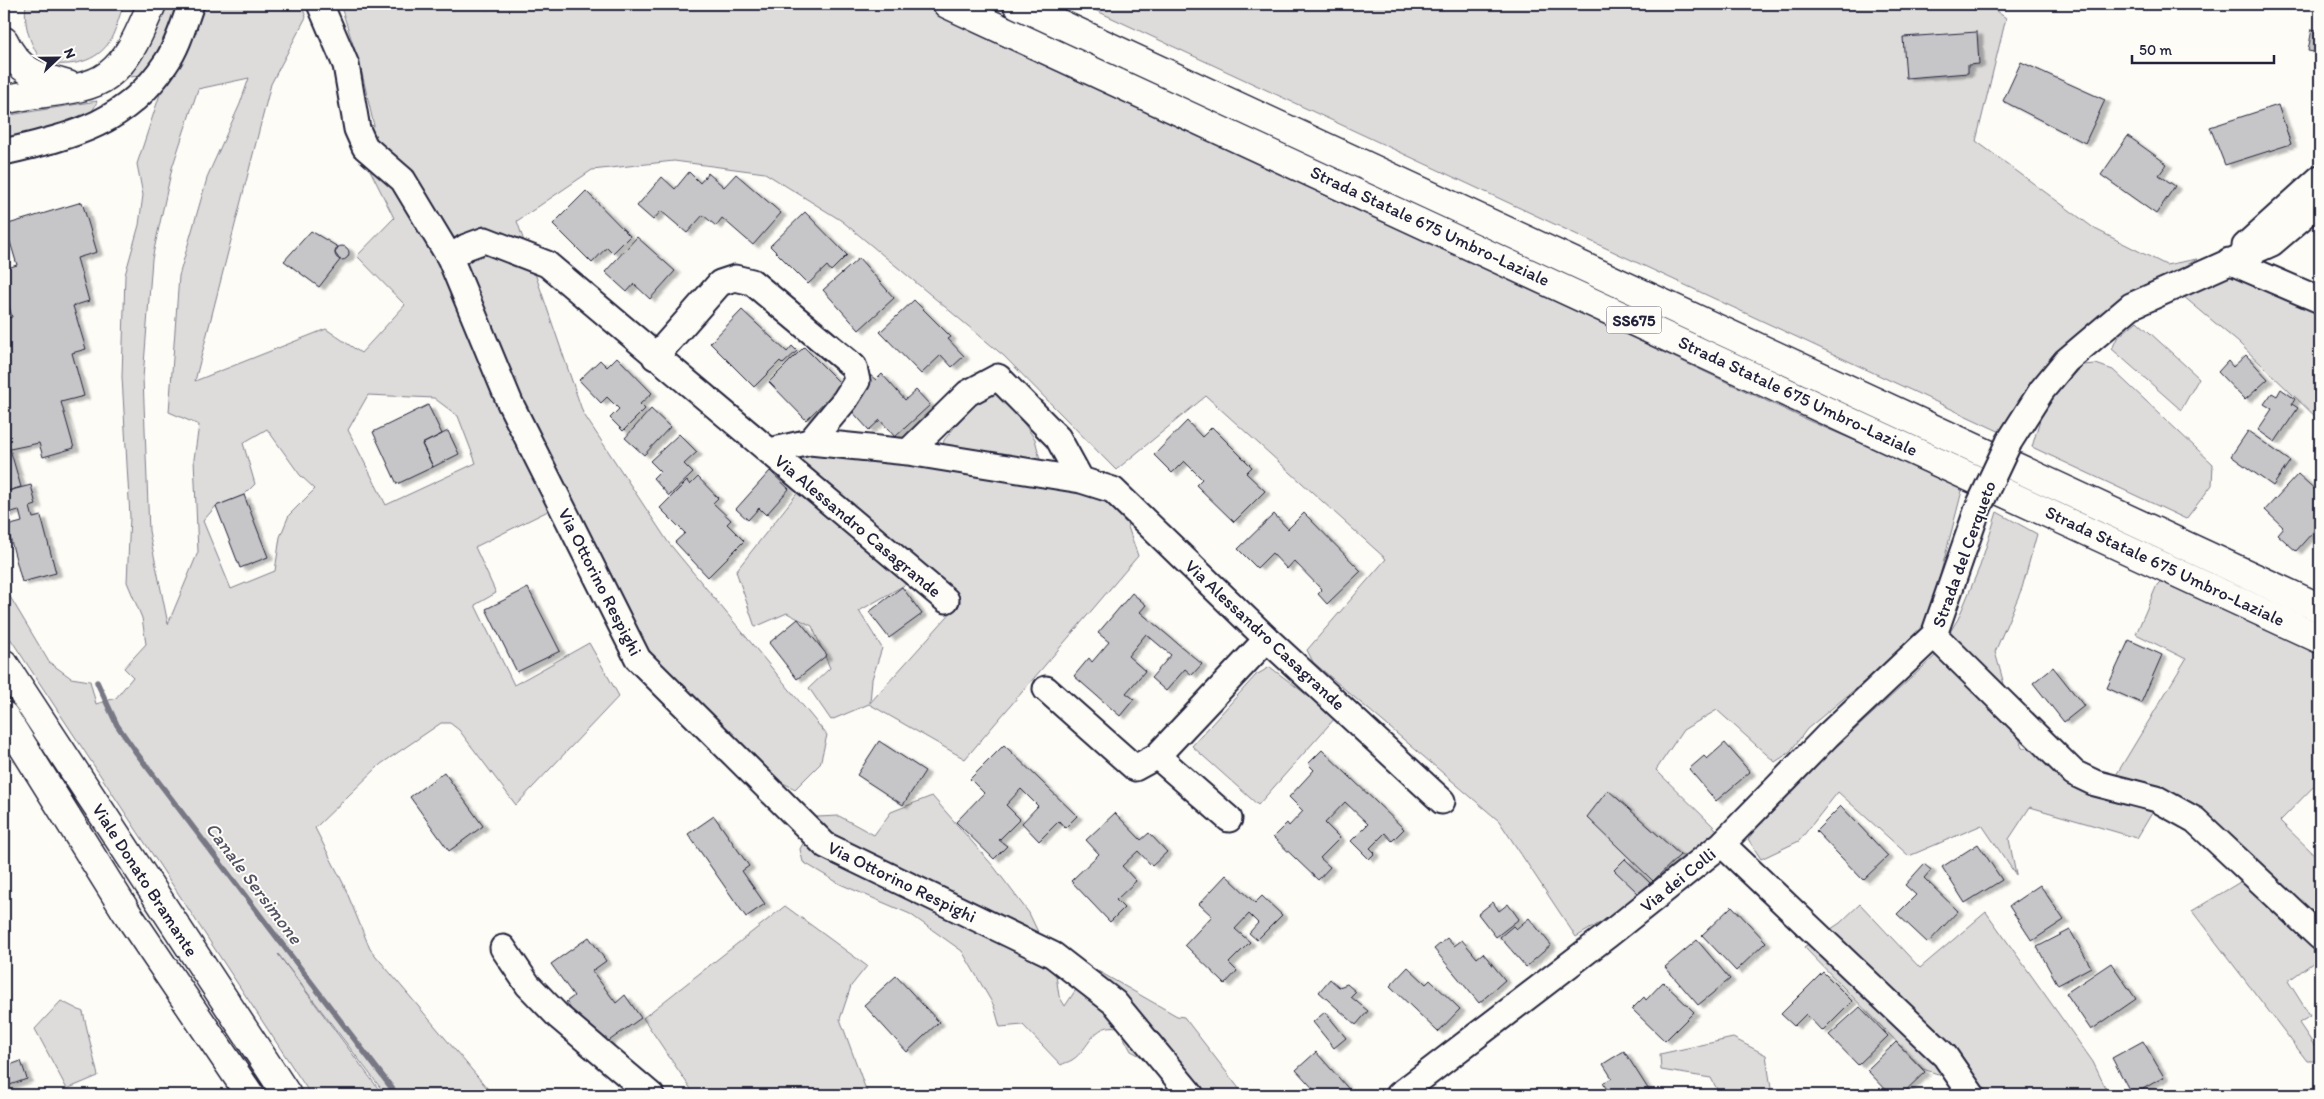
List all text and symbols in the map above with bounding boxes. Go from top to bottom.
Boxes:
north arrow [32,32,82,82]
scale bar [2132,32,2274,64]
text: 50 m [2139,41,2172,59]
text: N [60,46,79,61]
street label: Strada Statale 675 Umbro-Laziale [1307,161,1553,291]
road number: SS675 [1606,306,1662,334]
street label: Strada Statale 675 Umbro-Laziale [1675,331,1921,461]
street label: Via Alessandro Casagrande [770,450,946,602]
street label: Strada del Cerqueto [1927,478,2001,630]
street label: Strada Statale 675 Umbro-Laziale [2042,501,2288,631]
street label: Via Ottorino Respighi [553,504,647,660]
street label: Via Alessandro Casagrande [1180,555,1350,715]
street label: Viale Donato Bramante [87,799,203,961]
water label: Canale Sersimone [201,818,308,949]
street label: Via Ottorino Respighi [824,836,980,928]
street label: Via dei Colli [1636,843,1720,917]

